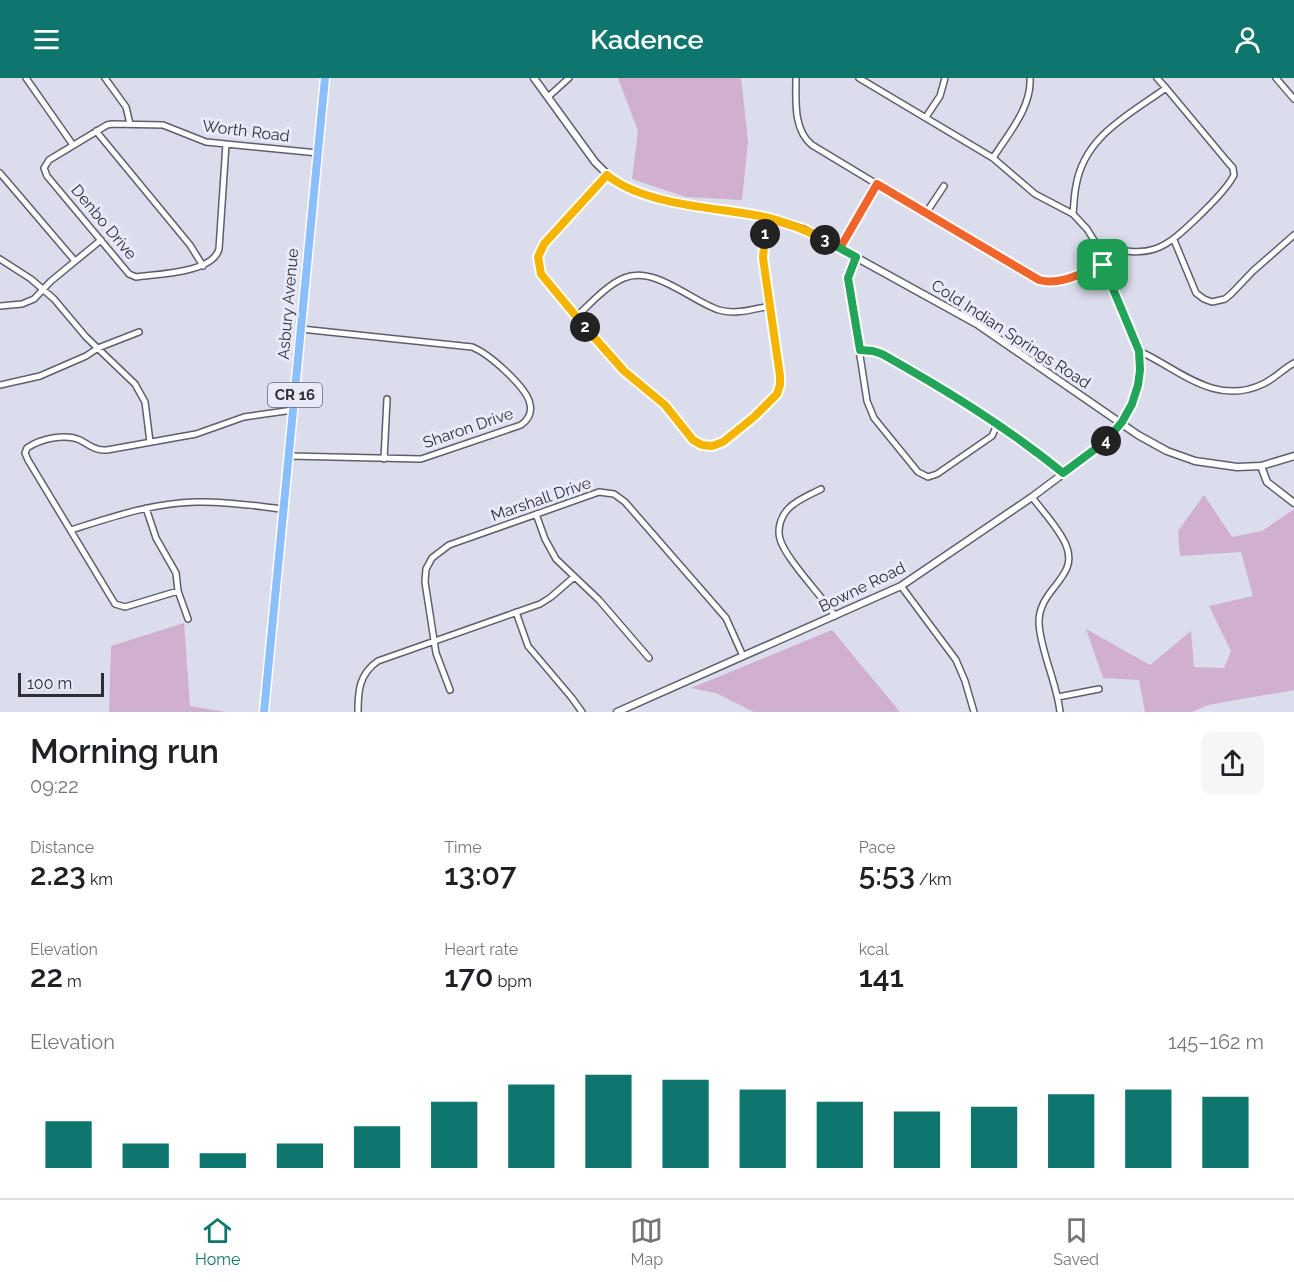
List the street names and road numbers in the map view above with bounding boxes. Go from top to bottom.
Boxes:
street label: Worth Road [201,116,291,146]
street label: Denbo Drive [67,181,141,263]
street label: Asbury Avenue [274,248,302,360]
street label: Cold Indian Springs Road [928,275,1094,393]
road number: CR 16 [268,383,322,407]
street label: Sharon Drive [420,404,516,452]
street label: Marshall Drive [488,473,594,525]
street label: Bowne Road [816,558,908,616]

